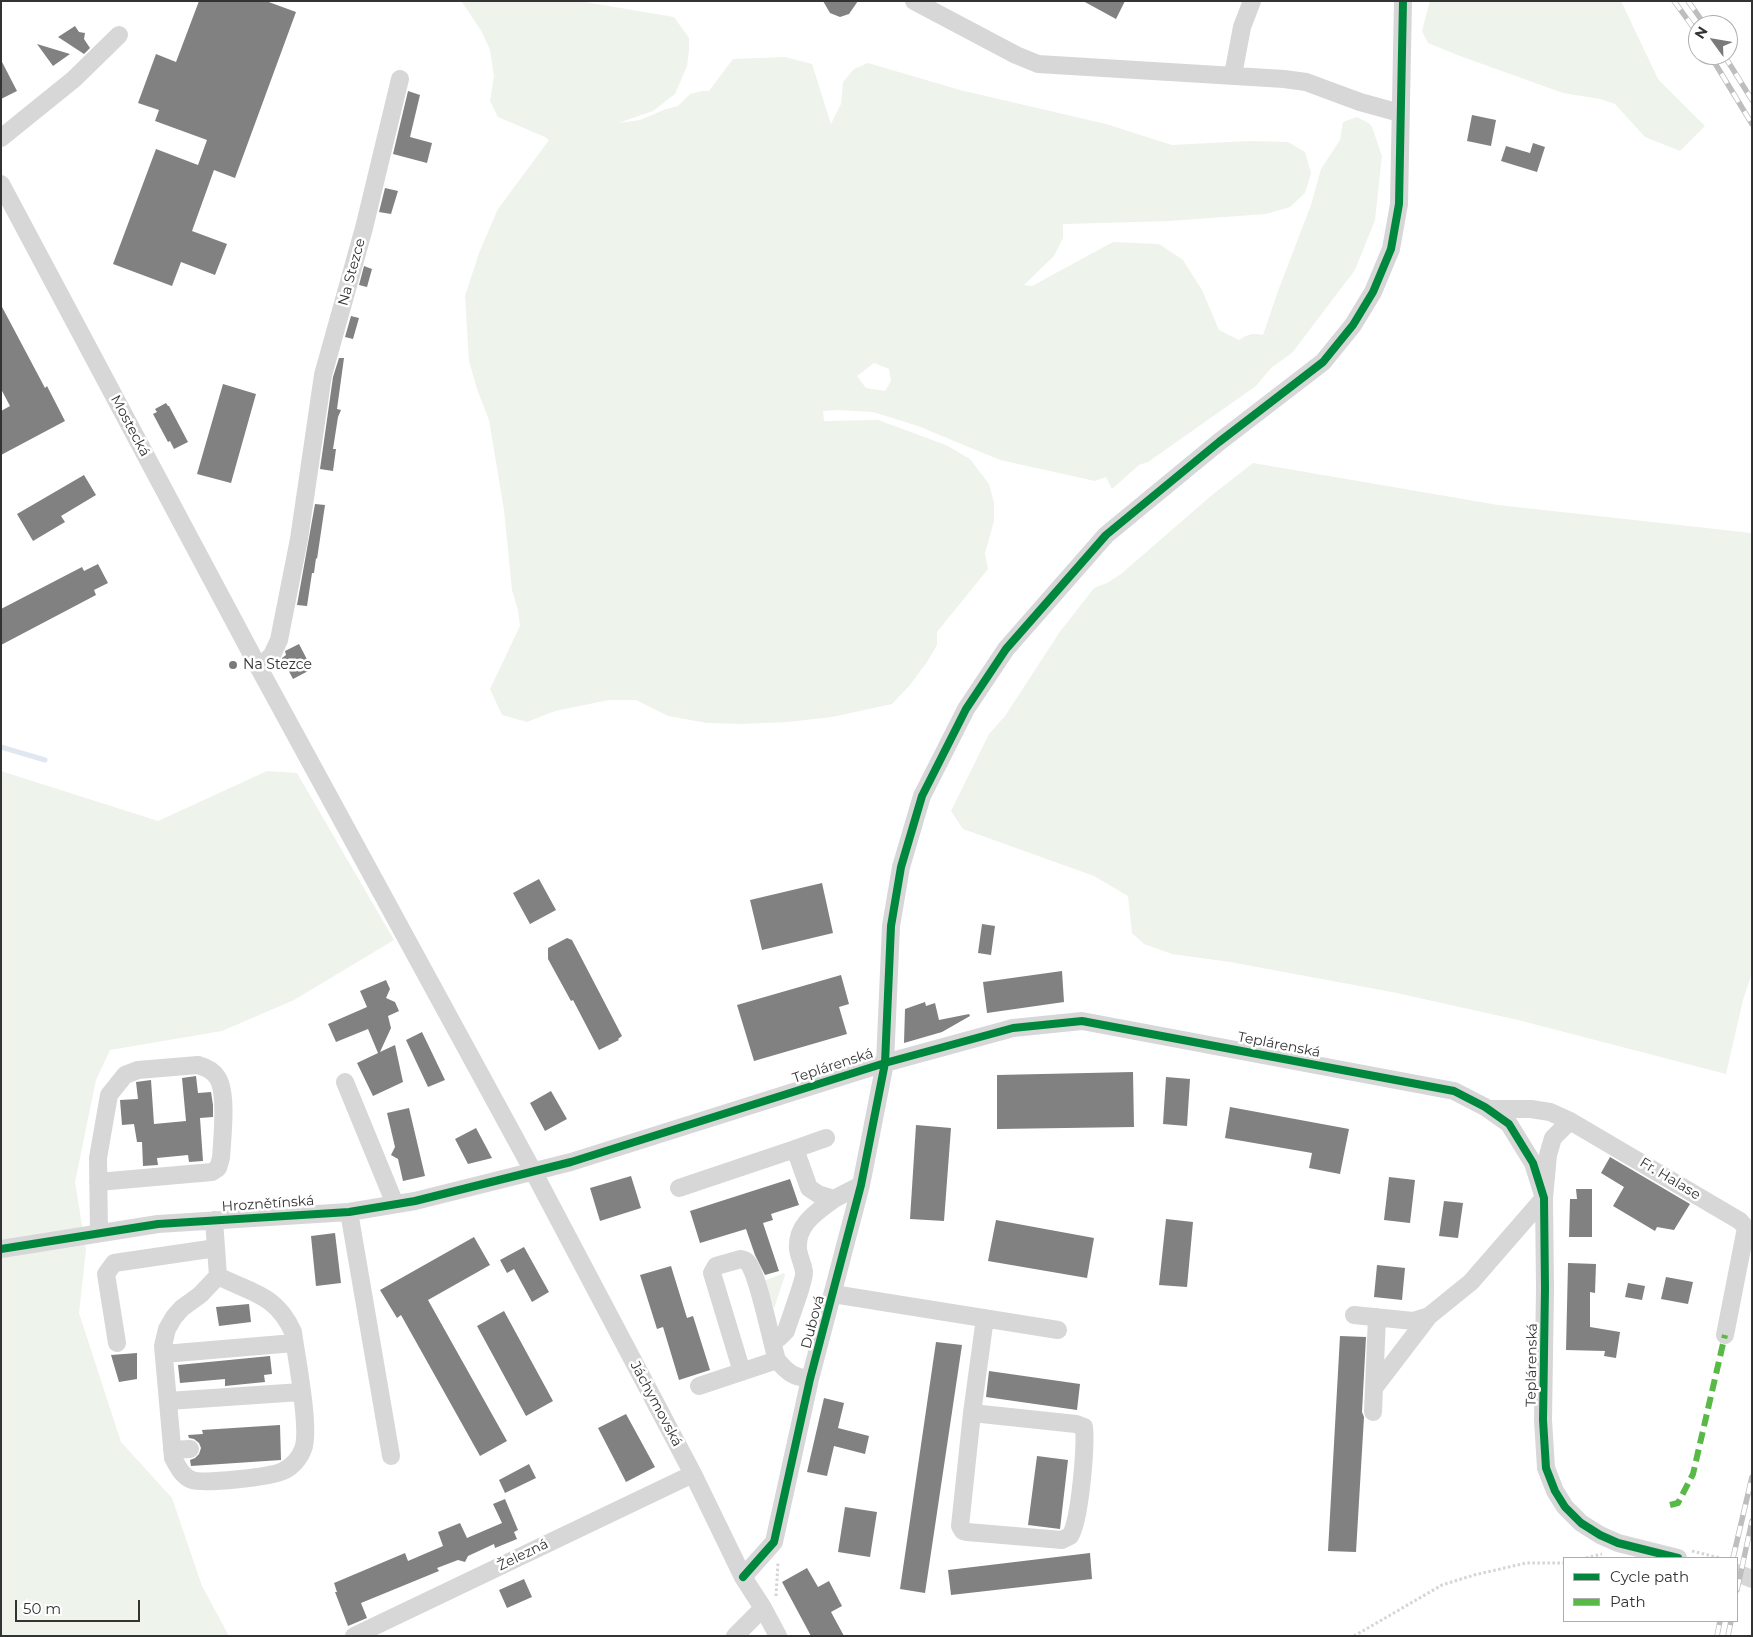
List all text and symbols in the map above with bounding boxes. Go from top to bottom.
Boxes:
north arrow [1688,15,1738,65]
text: N [1690,23,1712,42]
street label: Na Stezce [335,237,369,307]
street label: Mostecká [107,392,153,460]
place label: Na Stezce [243,657,312,673]
marker: Na Stezce [227,659,239,671]
street label: Teplárenská [1236,1029,1322,1061]
street label: Teplárenská [790,1045,876,1087]
street label: Fr. Halase [1637,1154,1703,1204]
street label: Hroznětínská [221,1192,315,1216]
street label: Dubová [798,1293,828,1351]
street label: Teplárenská [1523,1323,1541,1407]
street label: Jáchymovská [626,1359,686,1449]
street label: Železná [495,1536,551,1574]
legend [1563,1557,1738,1622]
text: Cycle path [1610,1567,1689,1586]
scale bar [18,1590,142,1622]
text: Path [1610,1592,1646,1611]
text: 50 m [23,1599,61,1618]

